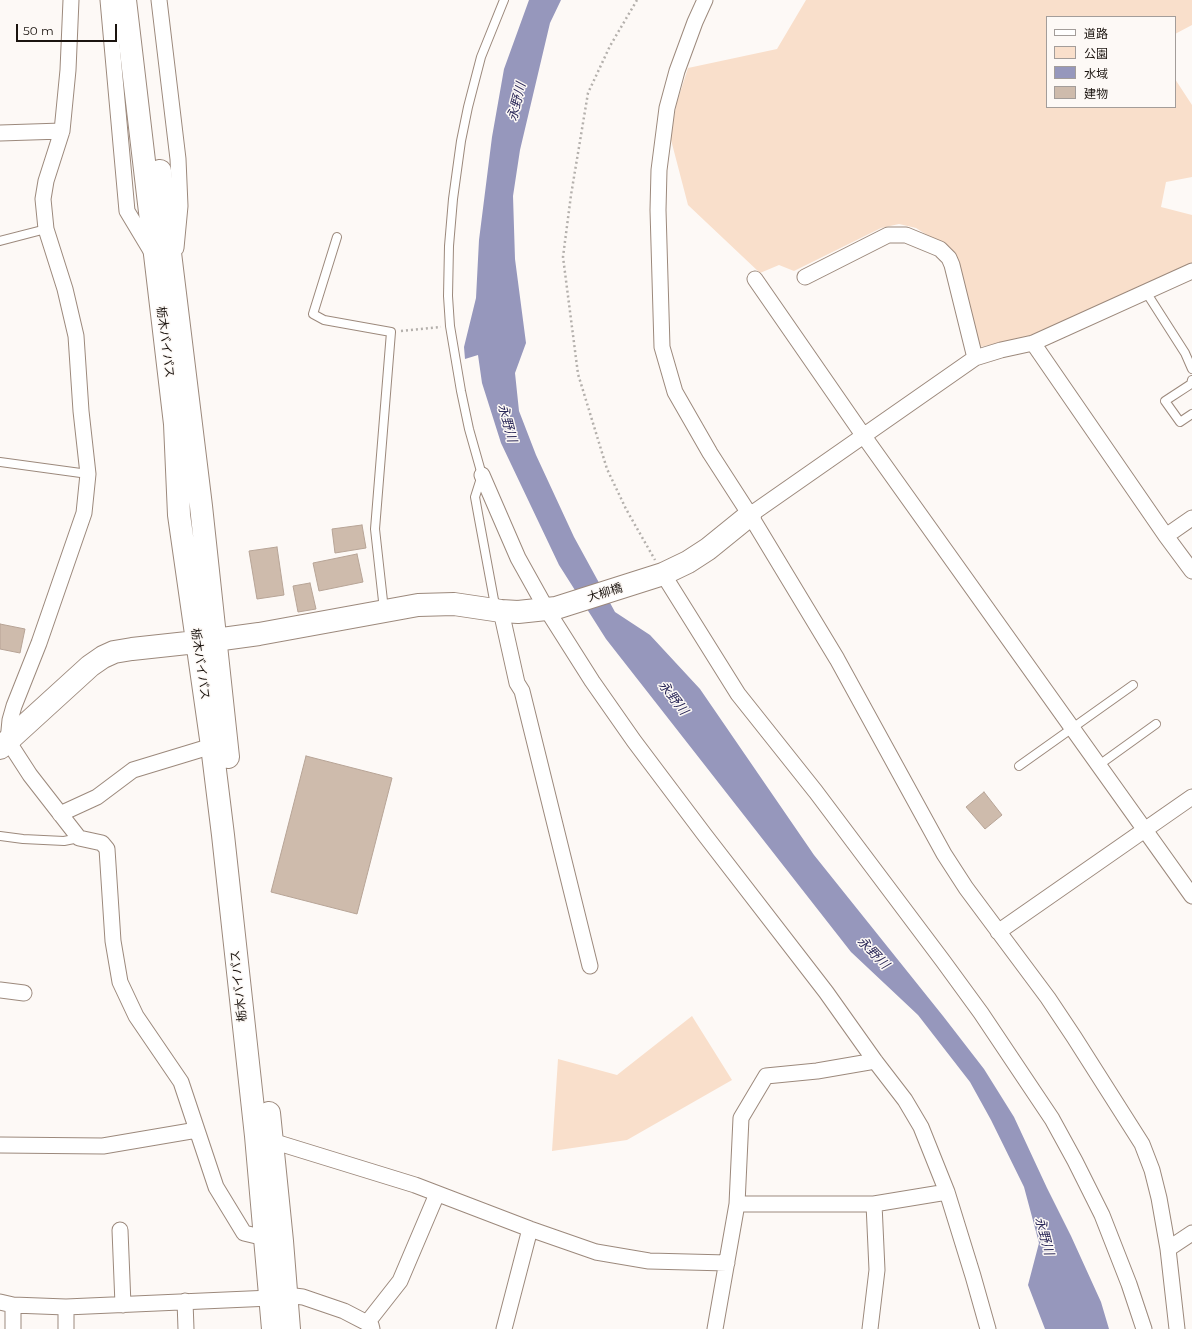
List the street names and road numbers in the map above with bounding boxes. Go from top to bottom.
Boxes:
street label: 栃木バイパス [153,305,177,379]
street label: 大柳橋 [586,581,624,605]
street label: 栃木バイパス [188,627,212,701]
street label: 栃木バイパス [228,949,250,1023]

